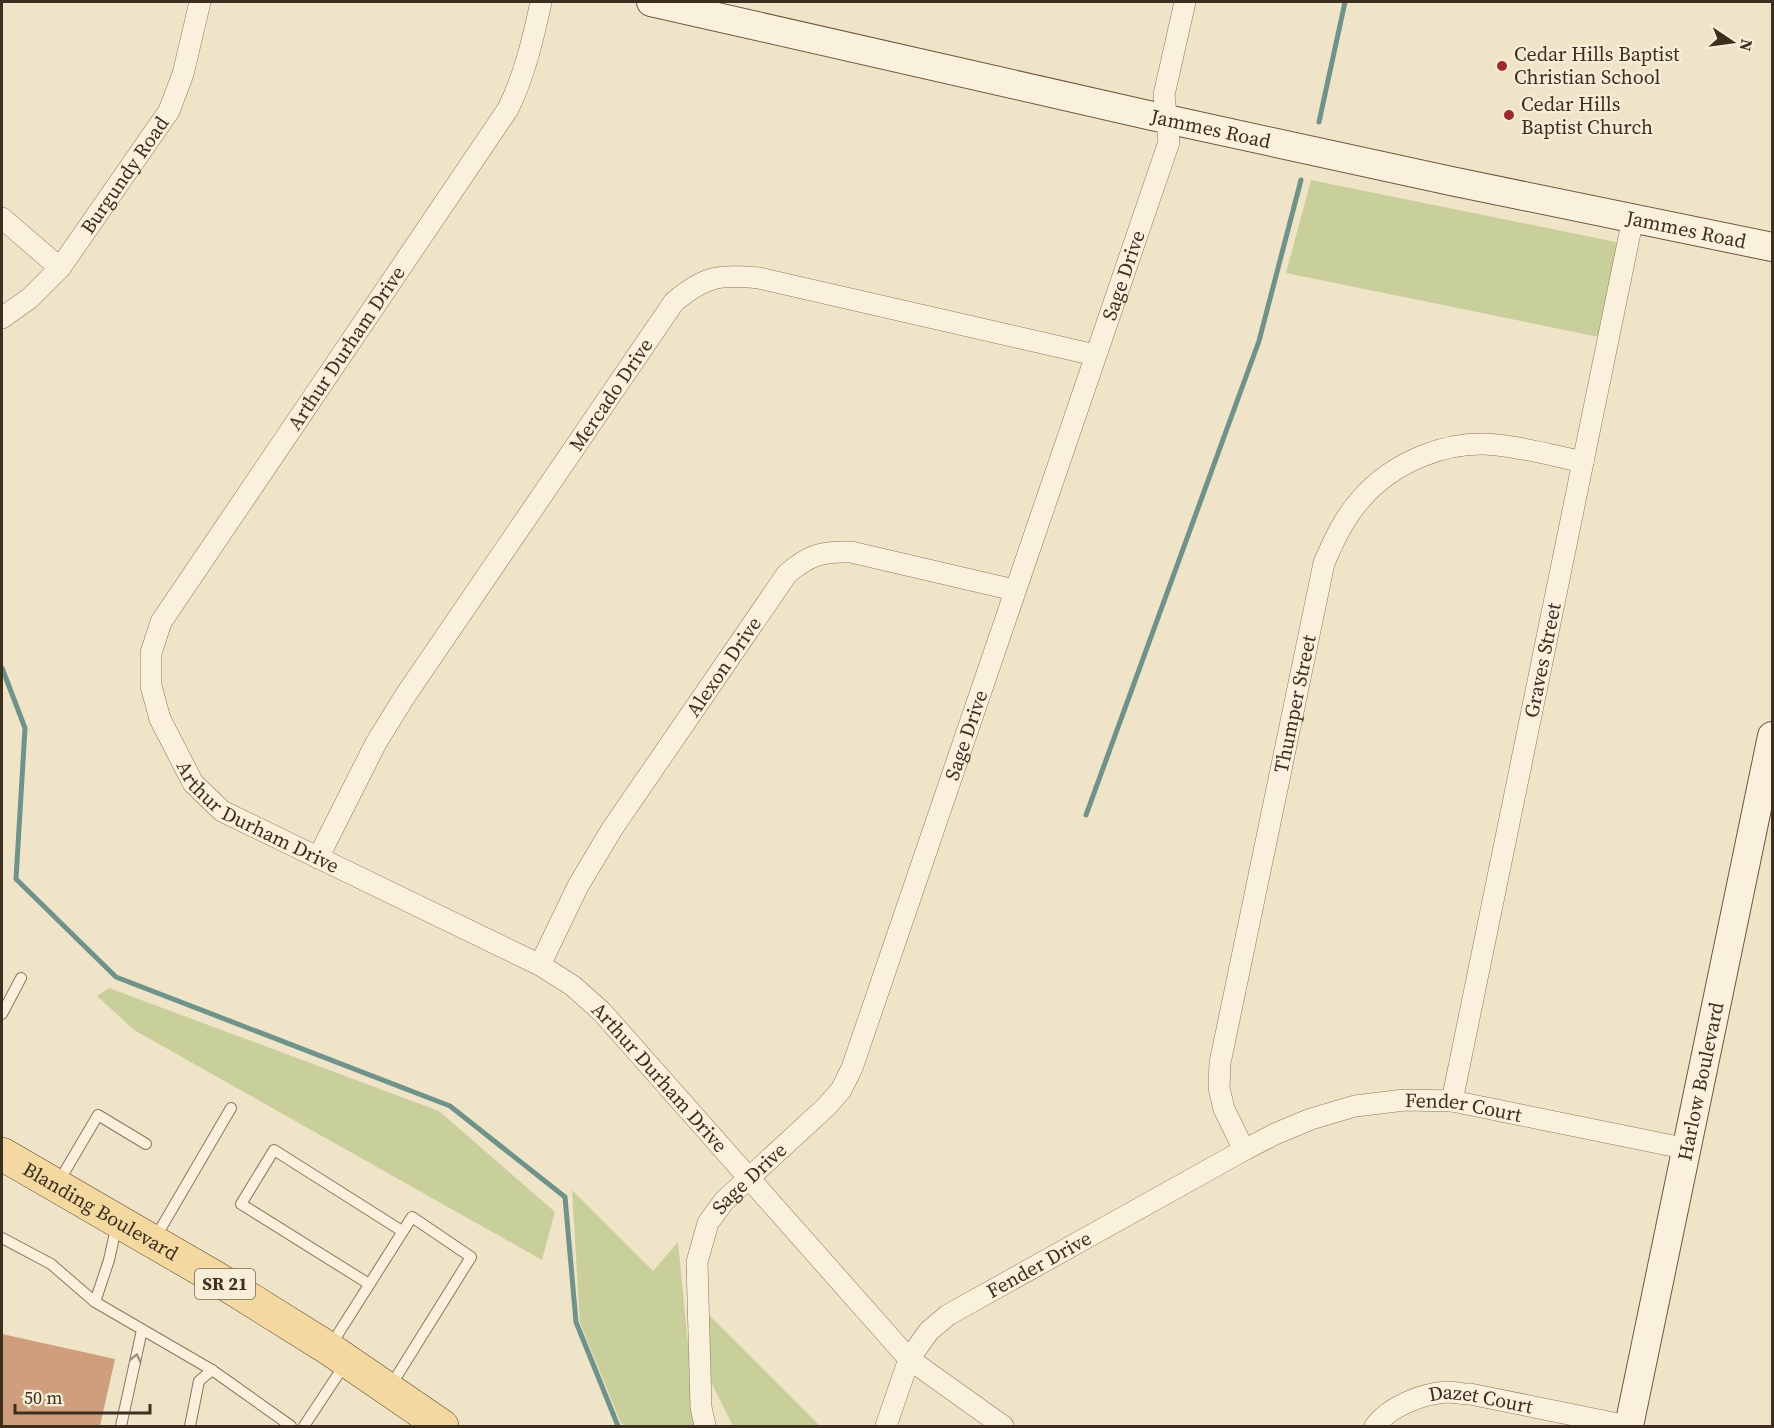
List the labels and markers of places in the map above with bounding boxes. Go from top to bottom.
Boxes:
place label: Cedar Hills Baptist Christian School [1514,40,1680,91]
marker: Cedar Hills Baptist Christian School [1495,59,1509,73]
place label: Cedar Hills Baptist Church [1521,90,1653,141]
marker: Cedar Hills Baptist Church [1502,108,1516,122]

